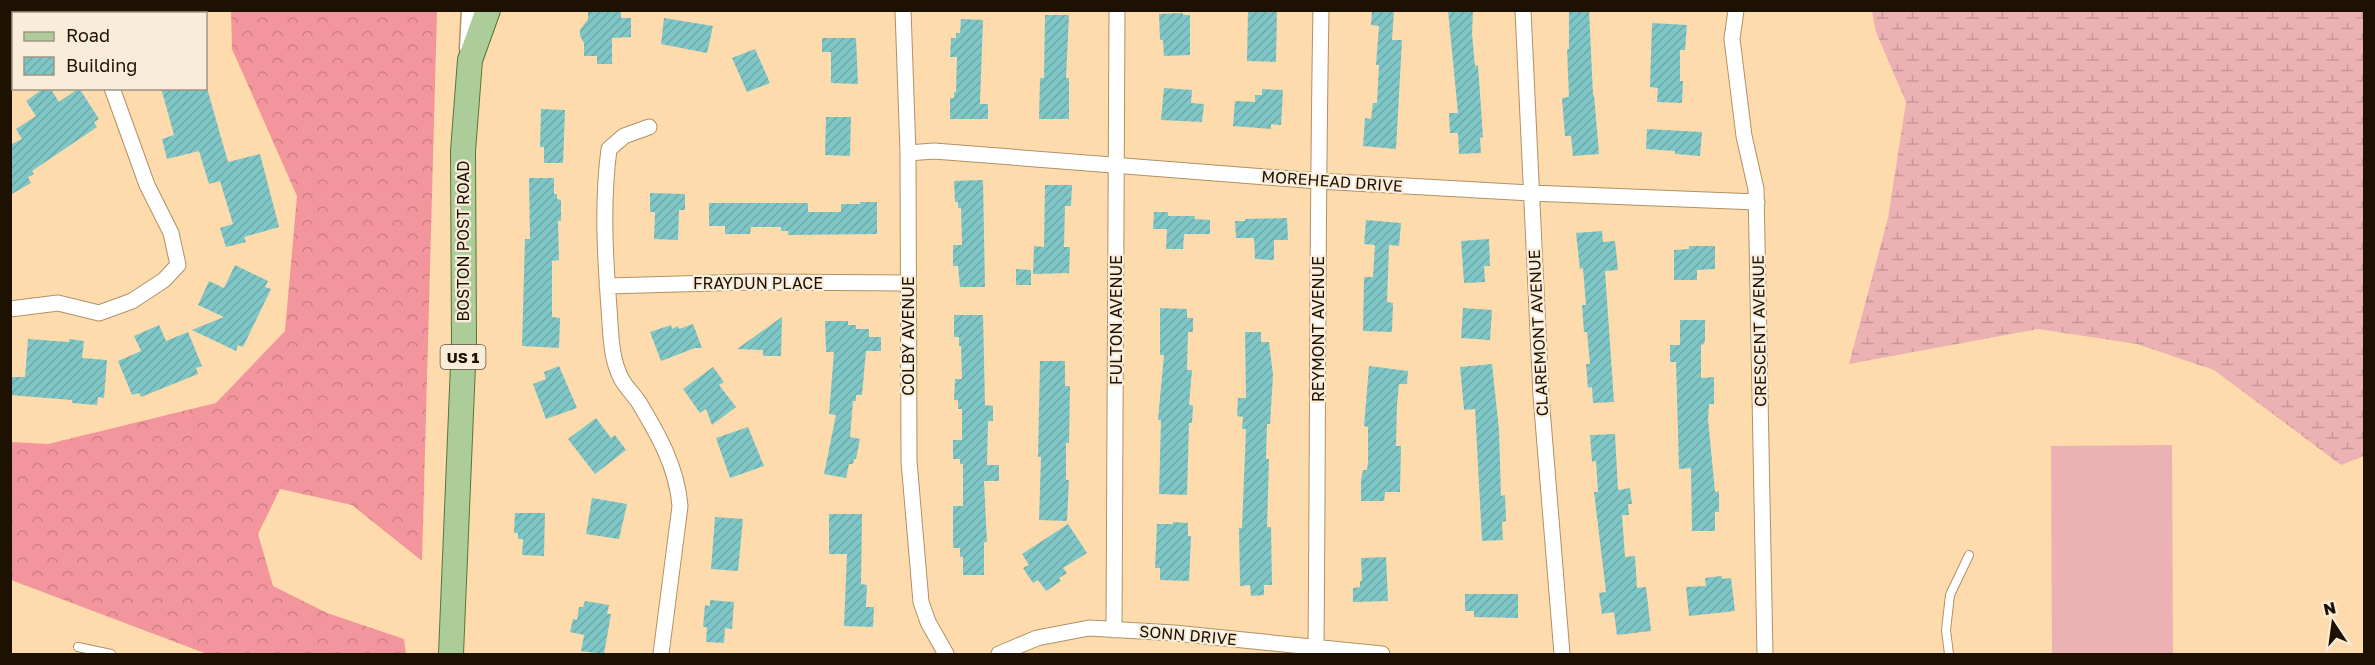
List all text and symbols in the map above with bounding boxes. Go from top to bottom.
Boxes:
legend [12,12,207,90]
text: Road [66,24,110,46]
text: Building [66,54,137,76]
street label: BOSTON POST ROAD [453,161,473,321]
street label: MOREHEAD DRIVE [1261,166,1403,196]
street label: CLAREMONT AVENUE [1524,249,1552,417]
street label: FULTON AVENUE [1106,255,1126,385]
street label: CRESCENT AVENUE [1748,255,1770,407]
street label: REYMONT AVENUE [1308,256,1328,402]
street label: FRAYDUN PLACE [693,273,823,293]
street label: COLBY AVENUE [898,276,918,396]
road number: US 1 [440,345,486,369]
north arrow [2303,593,2363,653]
text: N [2321,597,2338,619]
street label: SONN DRIVE [1138,621,1238,649]

